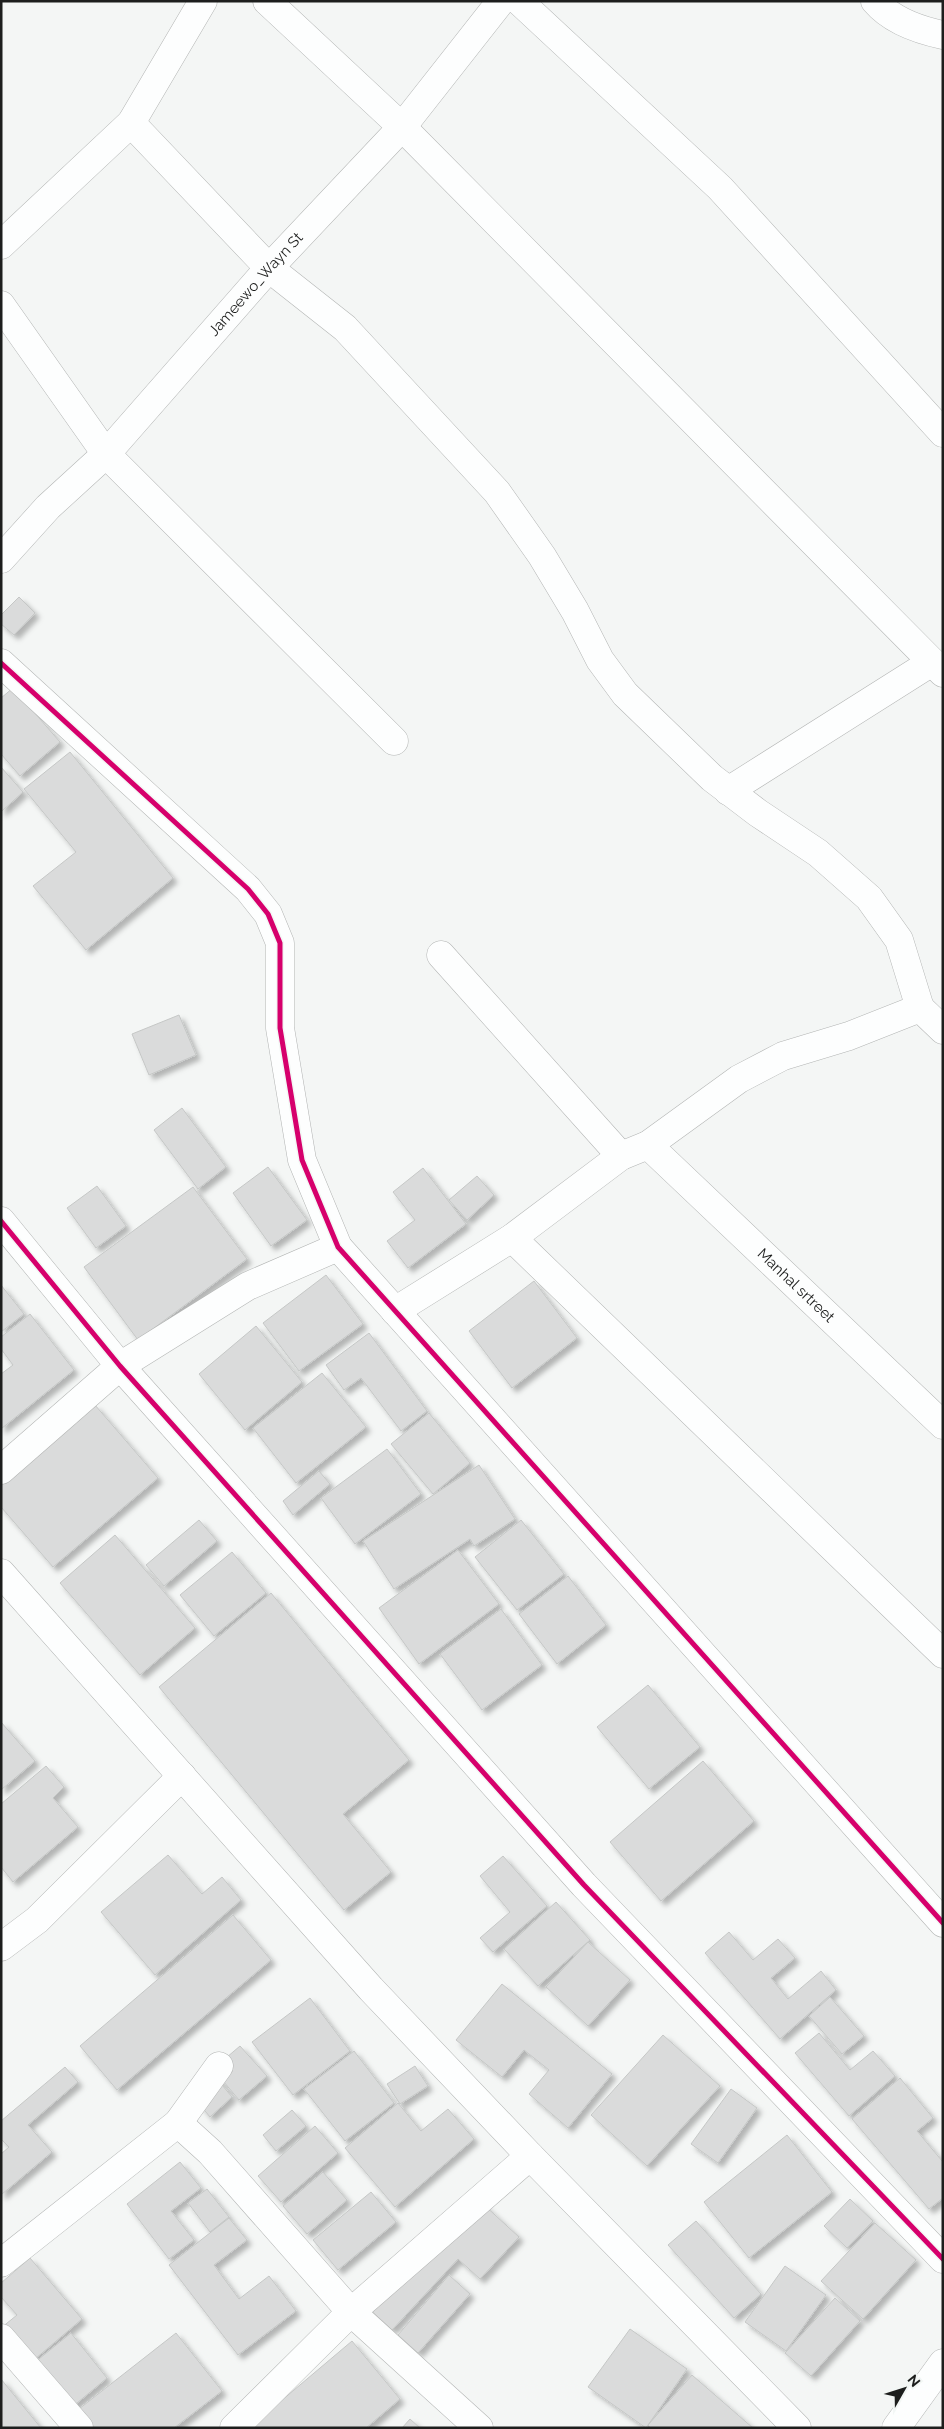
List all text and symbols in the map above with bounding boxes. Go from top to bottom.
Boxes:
street label: Jameewo_Wayn St [205,229,307,340]
street label: Manhal srtreet [754,1245,838,1326]
north arrow [879,2364,929,2414]
text: N [905,2372,924,2390]

